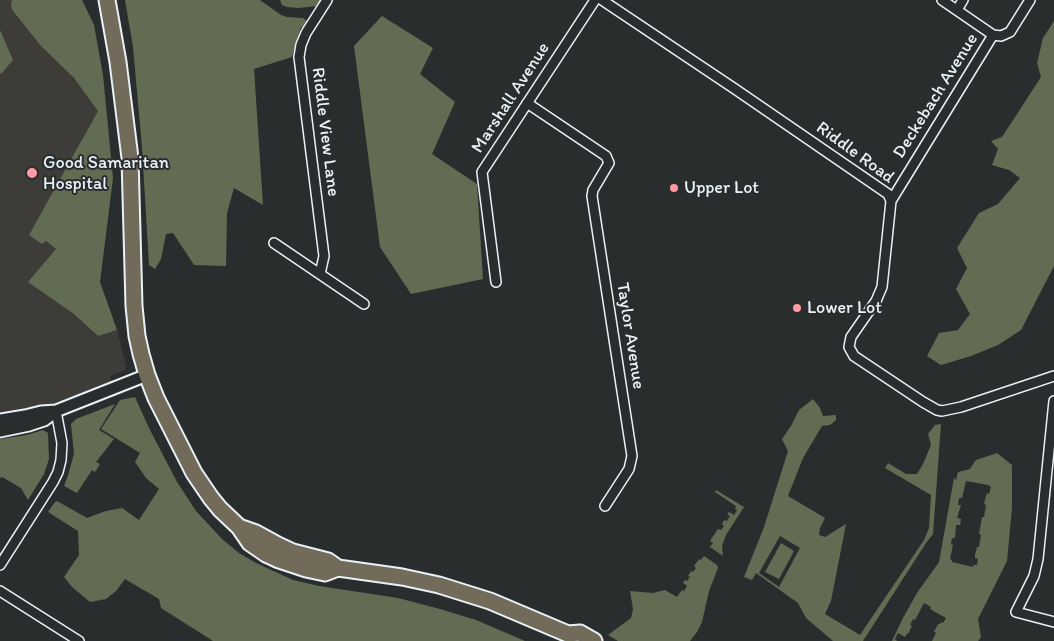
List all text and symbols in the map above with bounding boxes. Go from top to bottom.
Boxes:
street label: Deckebach Avenue [889,29,983,163]
street label: Marshall Avenue [467,39,555,157]
street label: Riddle View Lane [306,66,344,198]
street label: Riddle Road [812,117,898,189]
place label: Good Samaritan Hospital [43,152,169,194]
marker: Good Samaritan Hospital [25,166,39,180]
place label: Upper Lot [684,177,759,199]
marker: Upper Lot [668,182,680,194]
street label: Taylor Avenue [611,281,649,391]
place label: Lower Lot [807,297,882,319]
marker: Lower Lot [791,302,803,314]

